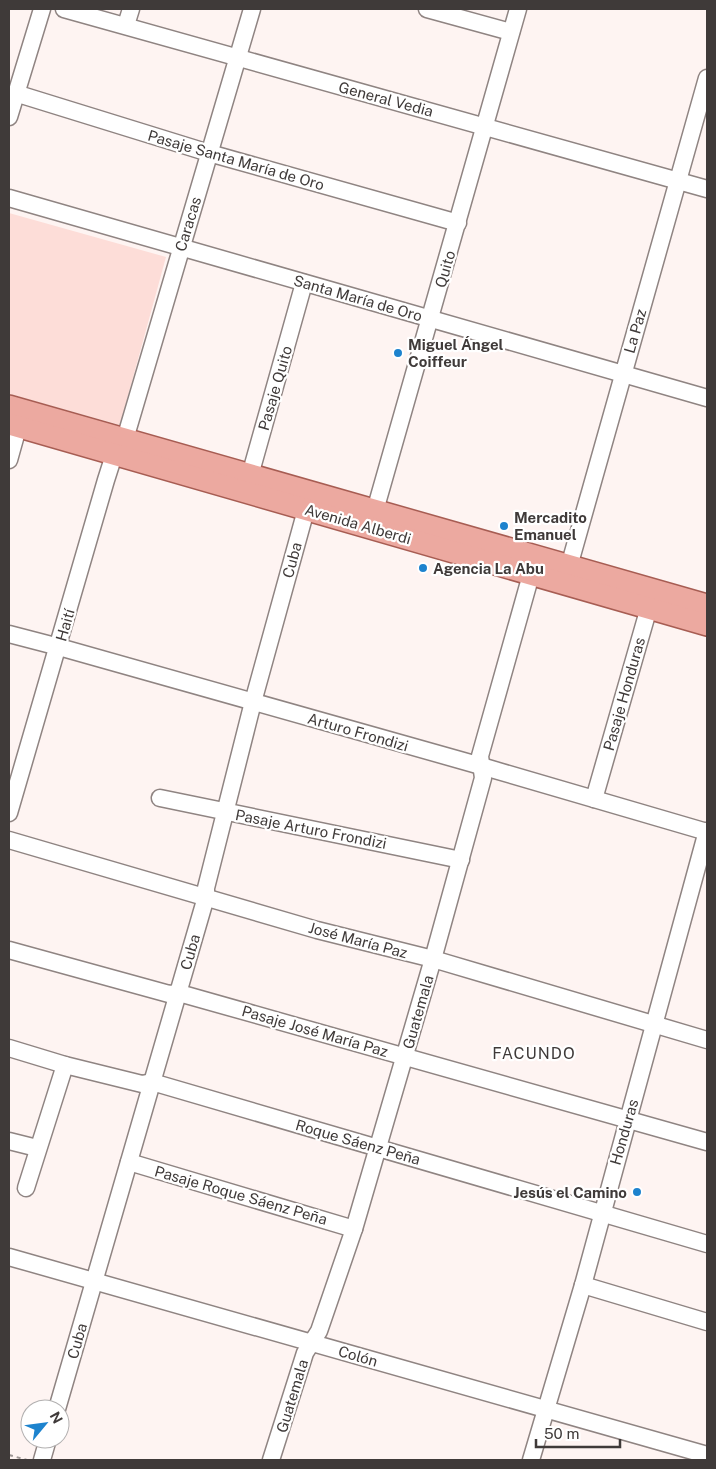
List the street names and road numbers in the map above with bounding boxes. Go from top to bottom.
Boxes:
street label: General Vedia [337,78,435,120]
street label: Pasaje Santa María de Oro [146,127,326,193]
street label: Caracas [172,195,204,253]
street label: Quito [432,248,458,290]
street label: Santa María de Oro [292,271,424,325]
street label: La Paz [621,307,649,355]
street label: Pasaje Quito [255,344,295,432]
street label: Avenida Alberdi [303,501,413,547]
street label: Cuba [279,540,305,580]
street label: Haití [52,606,78,643]
street label: Pasaje Honduras [600,635,648,753]
street label: Arturo Frondizi [306,709,410,755]
street label: Pasaje Arturo Frondizi [234,806,388,852]
street label: José María Paz [307,919,409,961]
street label: Cuba [177,932,203,972]
street label: Guatemala [399,973,437,1051]
street label: Pasaje José María Paz [240,1002,390,1060]
street label: Honduras [607,1097,641,1167]
street label: Roque Sáenz Peña [294,1116,422,1168]
street label: Pasaje Roque Sáenz Peña [153,1162,329,1228]
street label: Cuba [64,1321,90,1361]
street label: Colón [336,1342,380,1370]
street label: Guatemala [273,1357,311,1435]

